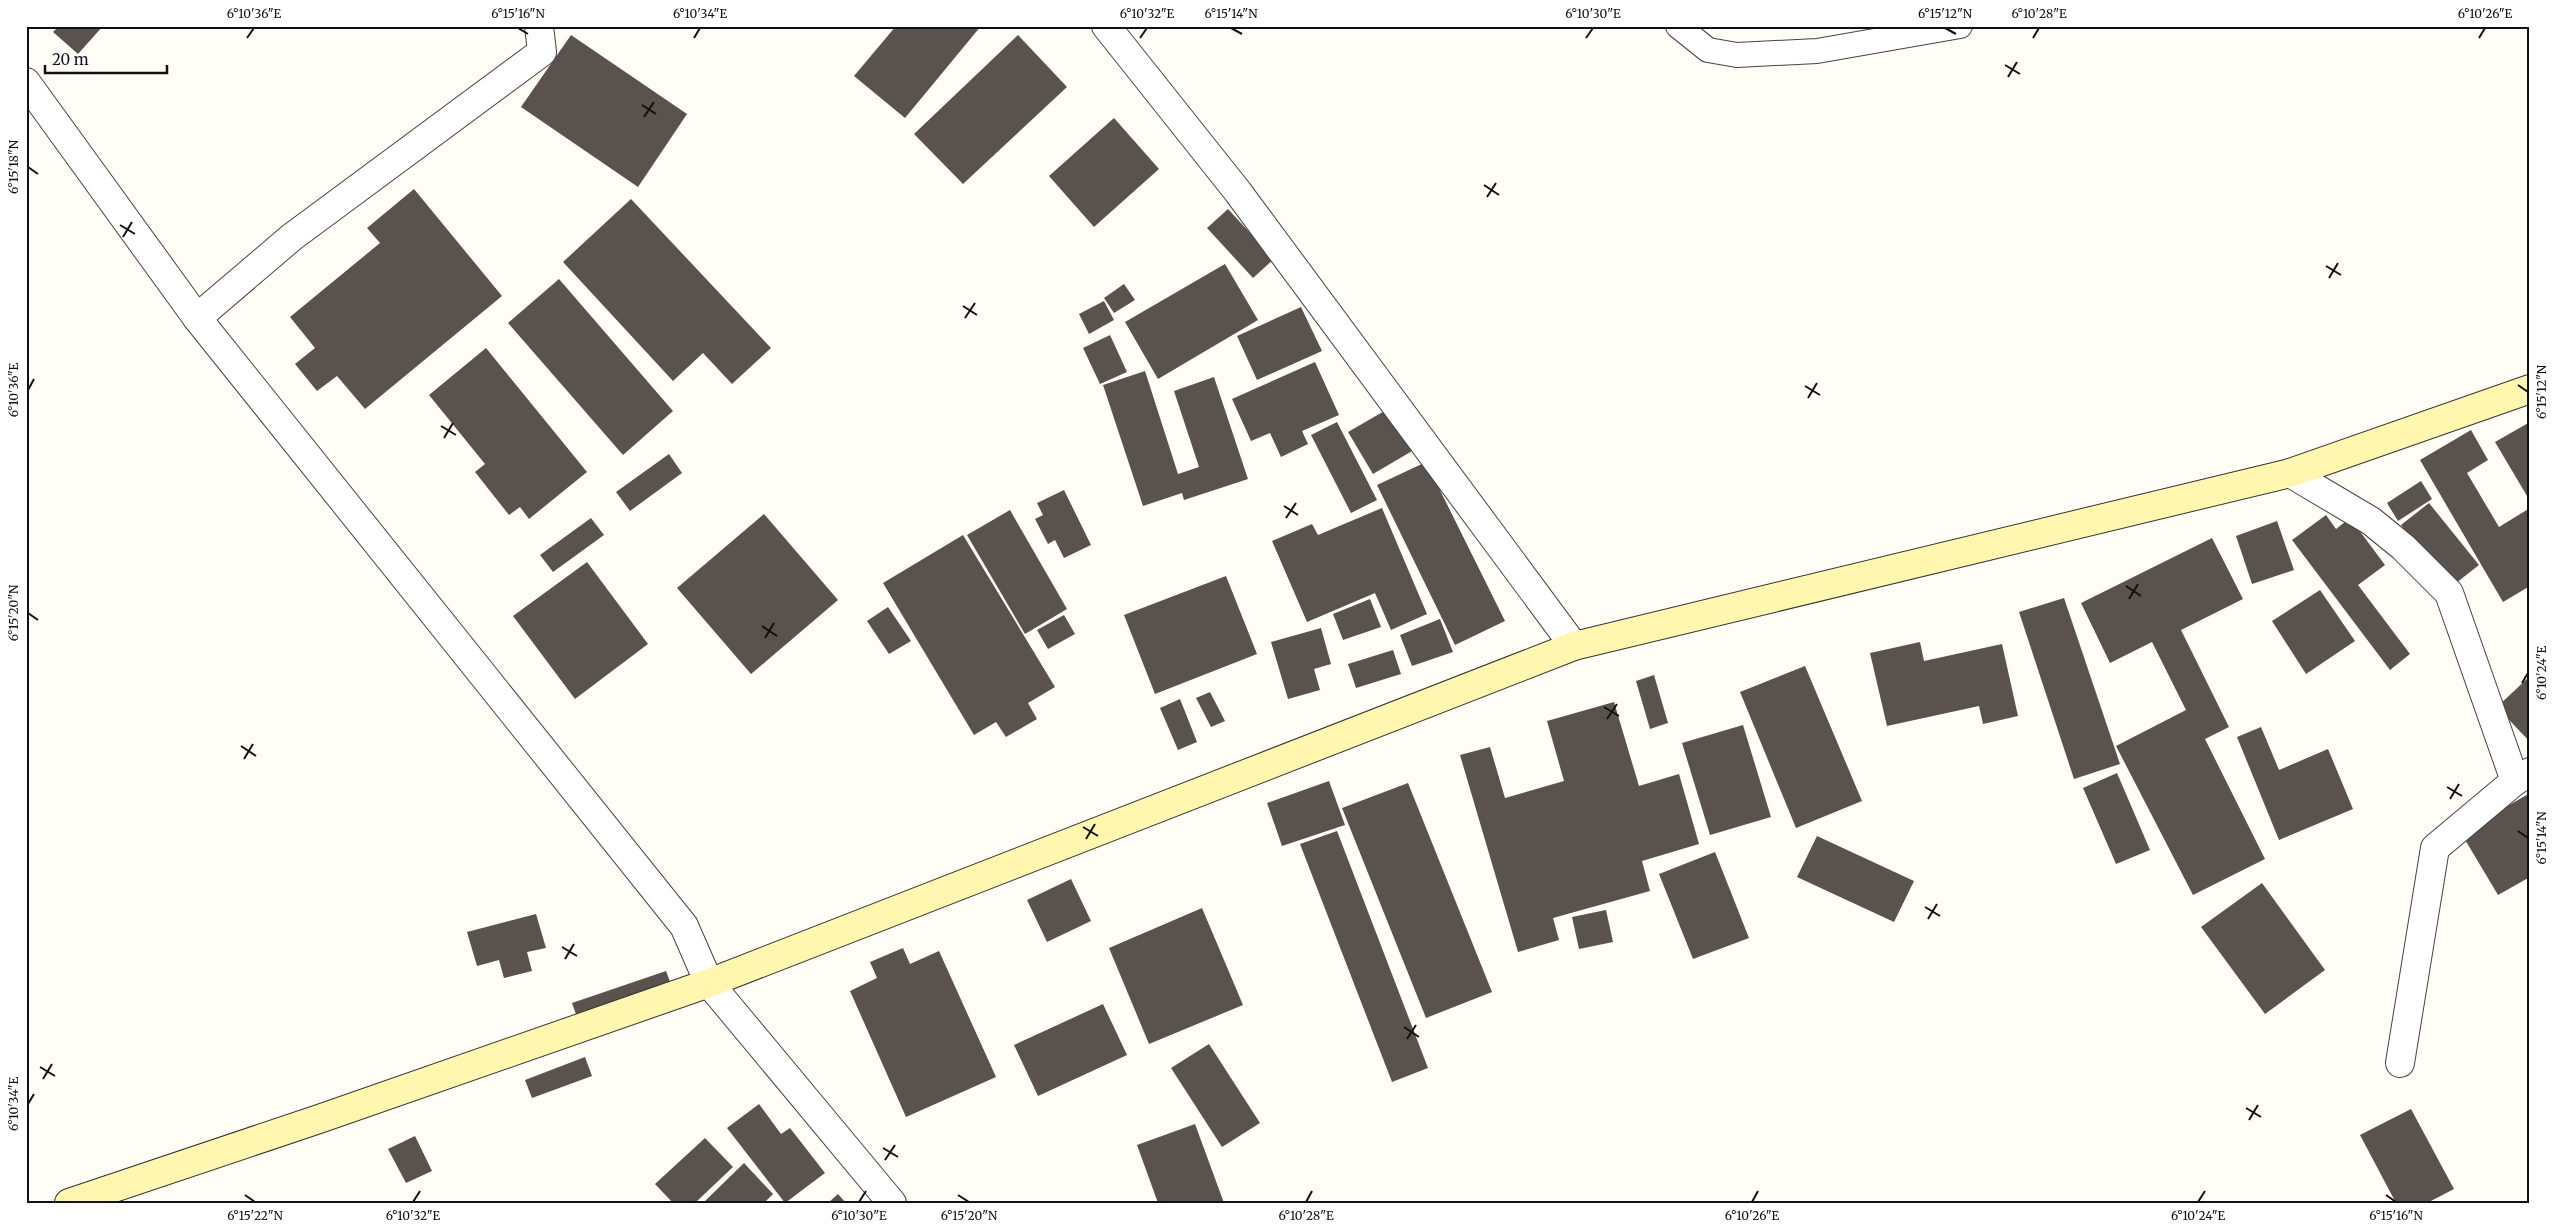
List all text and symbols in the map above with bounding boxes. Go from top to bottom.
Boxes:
text: 6°10'36"E [227,6,282,21]
text: 6°15'16"N [491,6,545,21]
text: 6°10'34"E [673,6,727,21]
text: 6°10'32"E [1120,6,1175,21]
text: 6°15'14"N [1205,6,1258,21]
text: 6°10'30"E [1565,6,1621,21]
text: 6°15'12"N [1918,6,1973,21]
text: 6°10'28"E [2011,6,2067,21]
text: 6°10'26"E [2458,6,2513,21]
scale bar [45,42,168,74]
text: 20 m [52,50,89,69]
text: 6°15'18"N [6,139,21,194]
text: 6°10'36"E [6,362,21,417]
text: 6°15'12"N [2534,364,2549,419]
text: 6°15'20"N [6,584,21,641]
text: 6°10'24"E [2534,646,2549,700]
text: 6°15'14"N [2534,811,2549,864]
text: 6°10'34"E [6,1077,21,1131]
text: 6°15'22"N [227,1208,284,1223]
text: 6°10'32"E [386,1208,441,1223]
text: 6°10'30"E [831,1208,887,1223]
text: 6°15'20"N [941,1208,998,1223]
text: 6°10'28"E [1278,1208,1334,1223]
text: 6°10'26"E [1725,1208,1780,1223]
text: 6°10'24"E [2171,1208,2225,1223]
text: 6°15'16"N [2369,1208,2423,1223]

